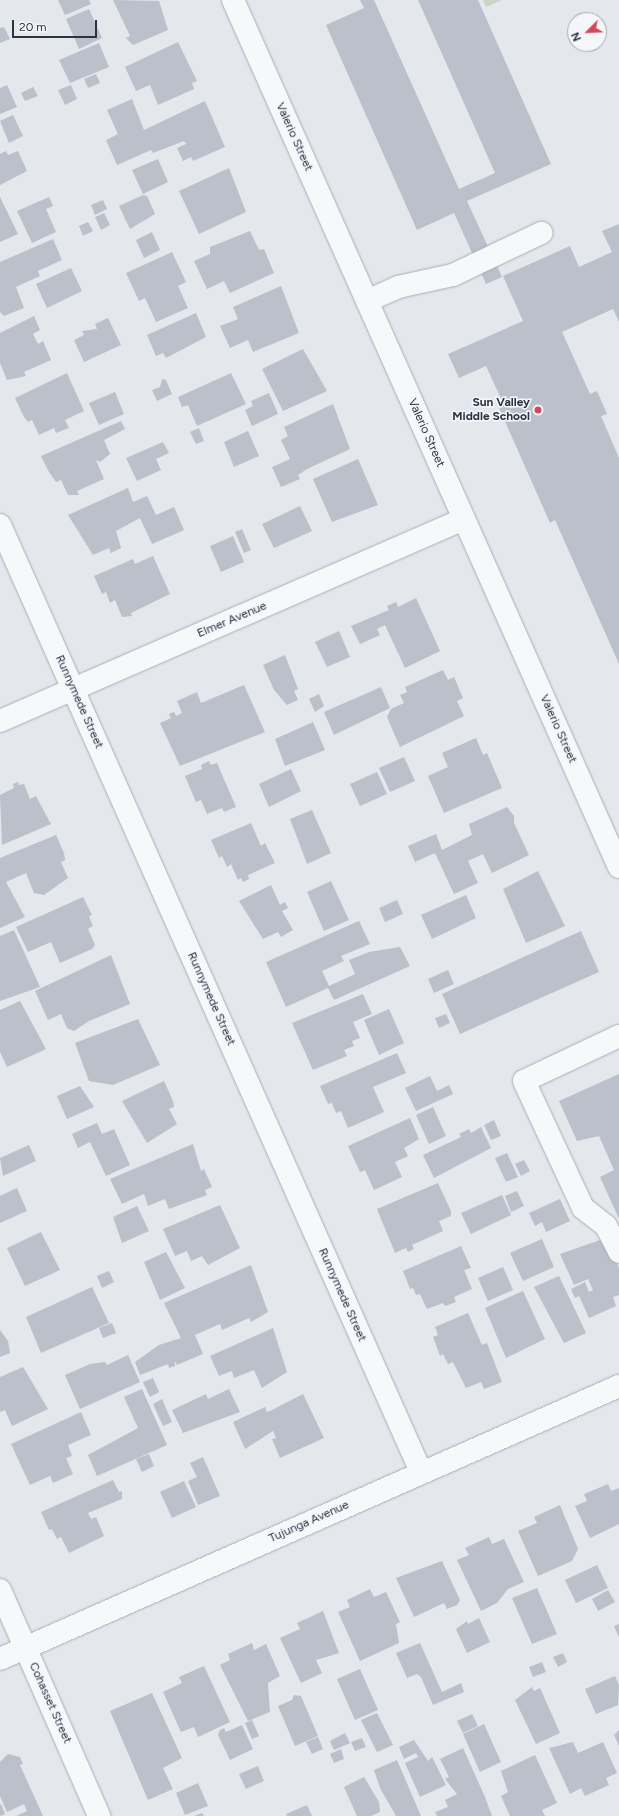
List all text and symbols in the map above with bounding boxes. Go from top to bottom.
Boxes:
scale bar [14,12,99,38]
north arrow [567,12,607,52]
text: 20 m [19,20,47,34]
text: N [569,30,584,43]
street label: Valerio Street [272,100,316,174]
street label: Valerio Street [404,396,448,470]
place label: Sun Valley Middle School [452,396,530,424]
marker: Sun Valley Middle School [533,405,543,415]
street label: Elmer Avenue [195,599,269,641]
street label: Runnymede Street [52,653,106,751]
street label: Valerio Street [536,692,580,766]
street label: Runnymede Street [184,950,238,1048]
street label: Runnymede Street [315,1246,369,1344]
street label: Tujunga Avenue [267,1498,351,1546]
street label: Cohasset Street [26,1660,74,1746]

